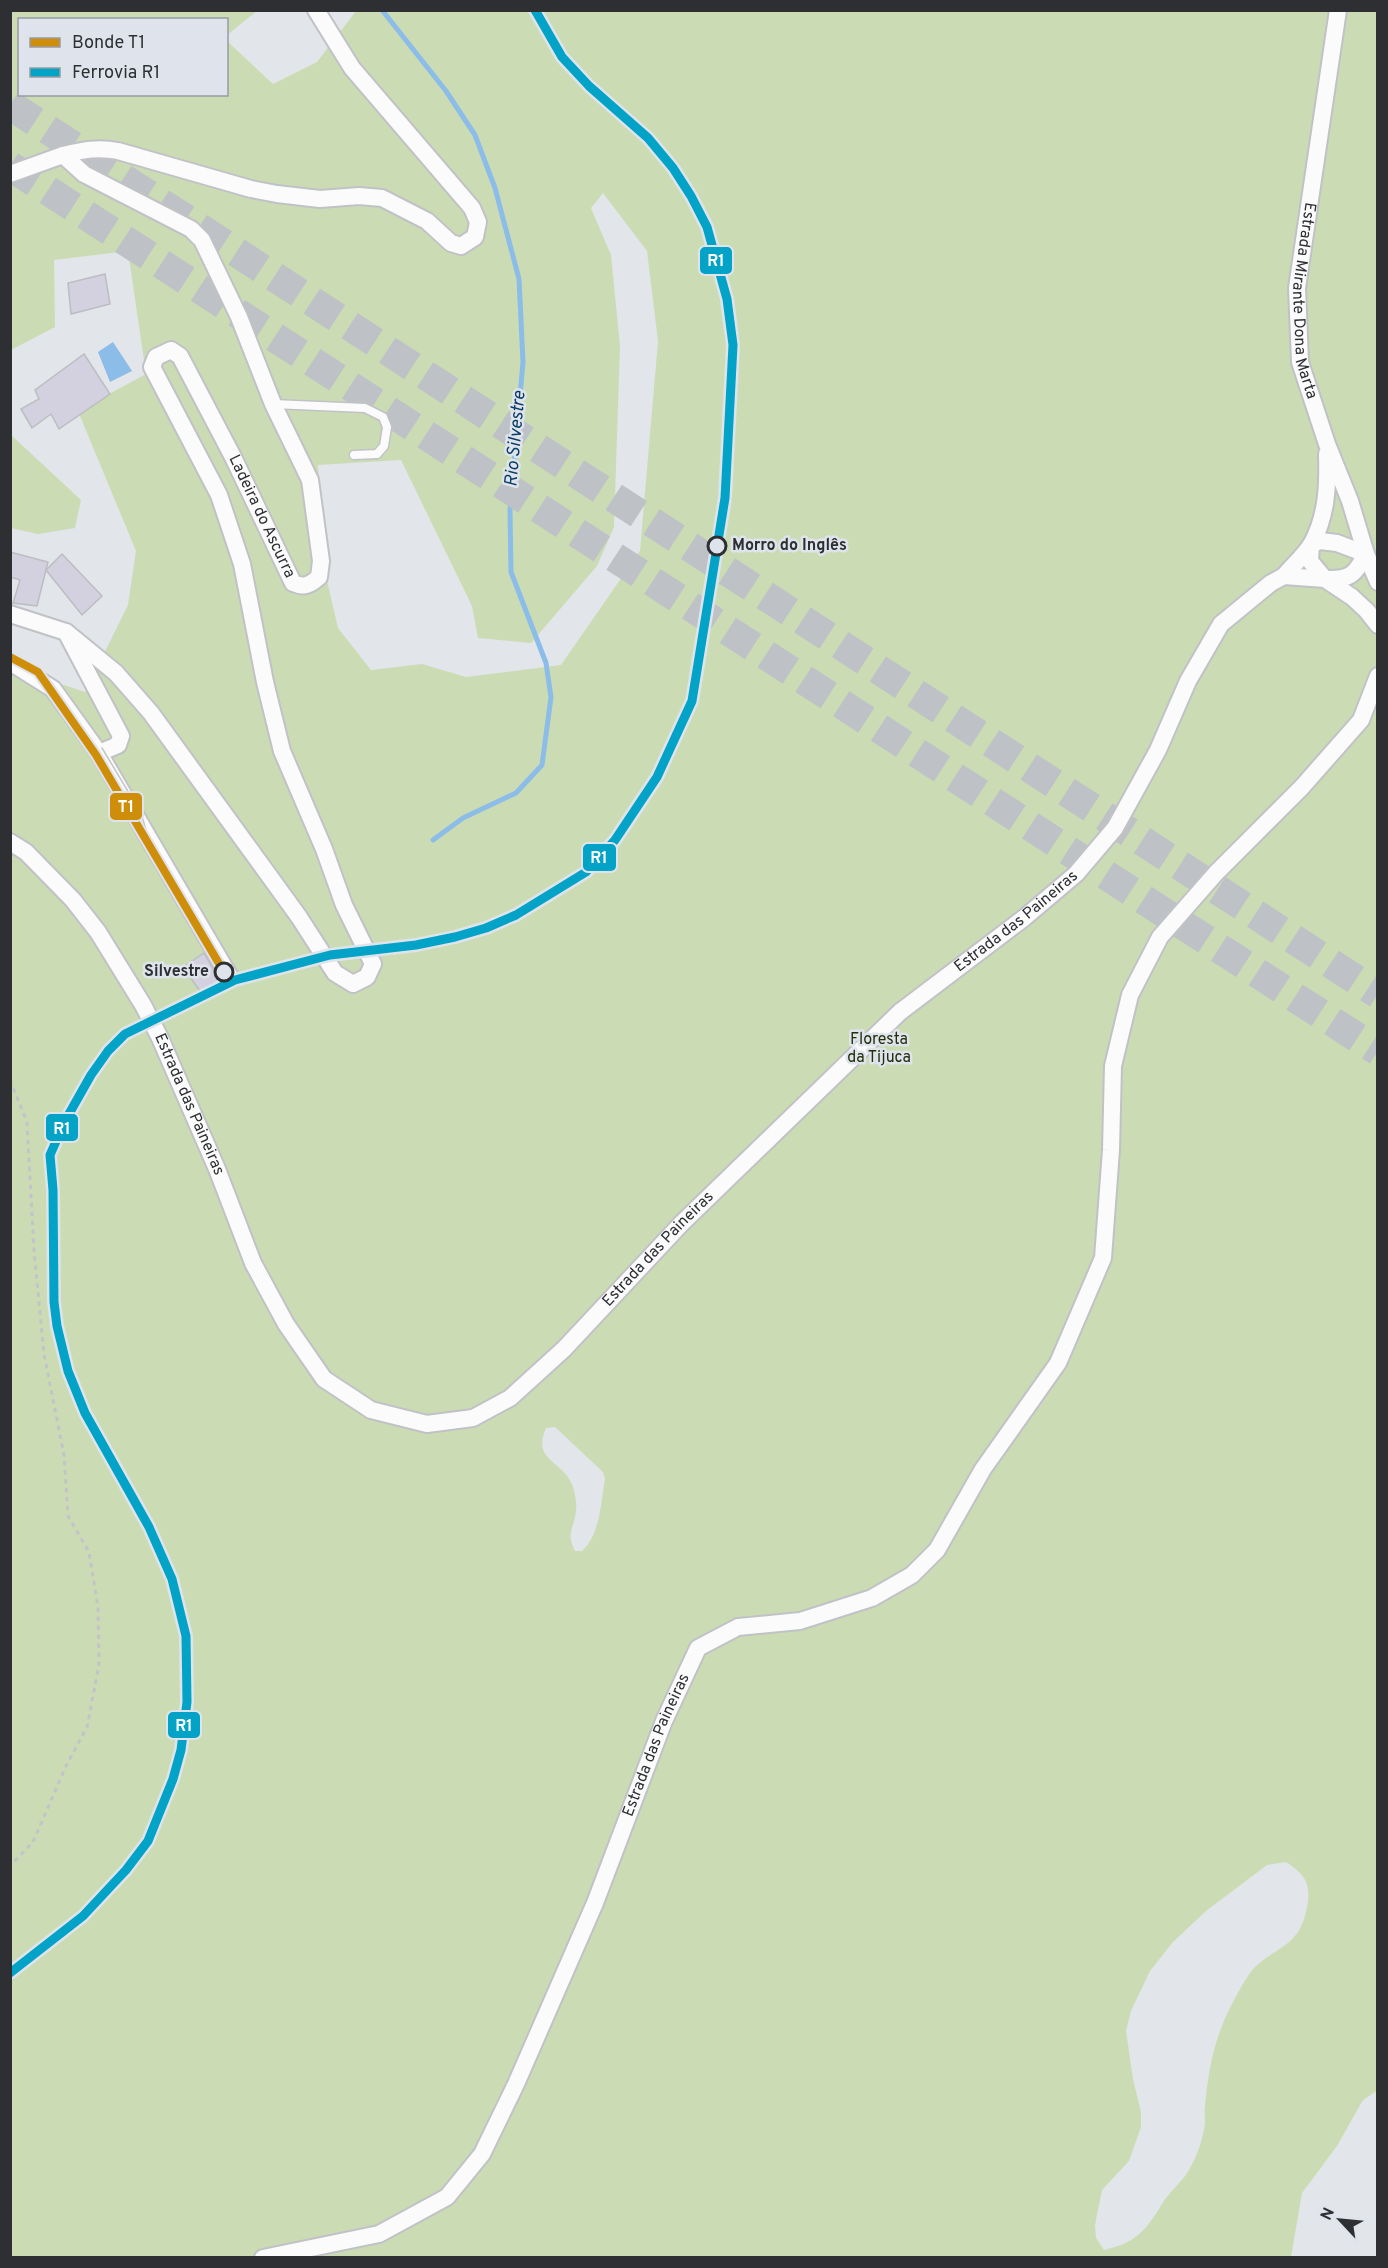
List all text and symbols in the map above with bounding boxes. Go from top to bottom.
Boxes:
legend [18,18,228,96]
text: Bonde T1 [72,32,145,55]
text: Ferrovia R1 [72,62,160,85]
street label: Estrada Mirante Dona Marta [1287,201,1322,402]
line badge: R1 [699,246,733,275]
text: R1 [707,252,725,272]
water label: Rio Silvestre [500,389,532,488]
street label: Ladeira do Ascurra [224,452,299,581]
marker: Morro do Inglês [707,536,727,556]
place label: Morro do Inglês [732,536,847,556]
line badge: T1 [109,792,143,821]
text: T1 [118,798,134,818]
line badge: R1 [582,843,617,872]
text: R1 [590,849,608,869]
street label: Estrada das Paineiras [951,866,1082,977]
place label: Silvestre [144,962,209,982]
marker: Silvestre [214,962,234,982]
park label: Floresta da Tijuca [847,1030,911,1068]
street label: Estrada das Paineiras [149,1031,228,1178]
line badge: R1 [45,1113,79,1142]
text: R1 [53,1120,71,1140]
street label: Estrada das Paineiras [598,1187,718,1311]
street label: Estrada das Paineiras [619,1671,695,1820]
line badge: R1 [167,1711,201,1739]
text: R1 [175,1717,193,1737]
north arrow [1310,2190,1370,2250]
text: N [1317,2205,1340,2224]

